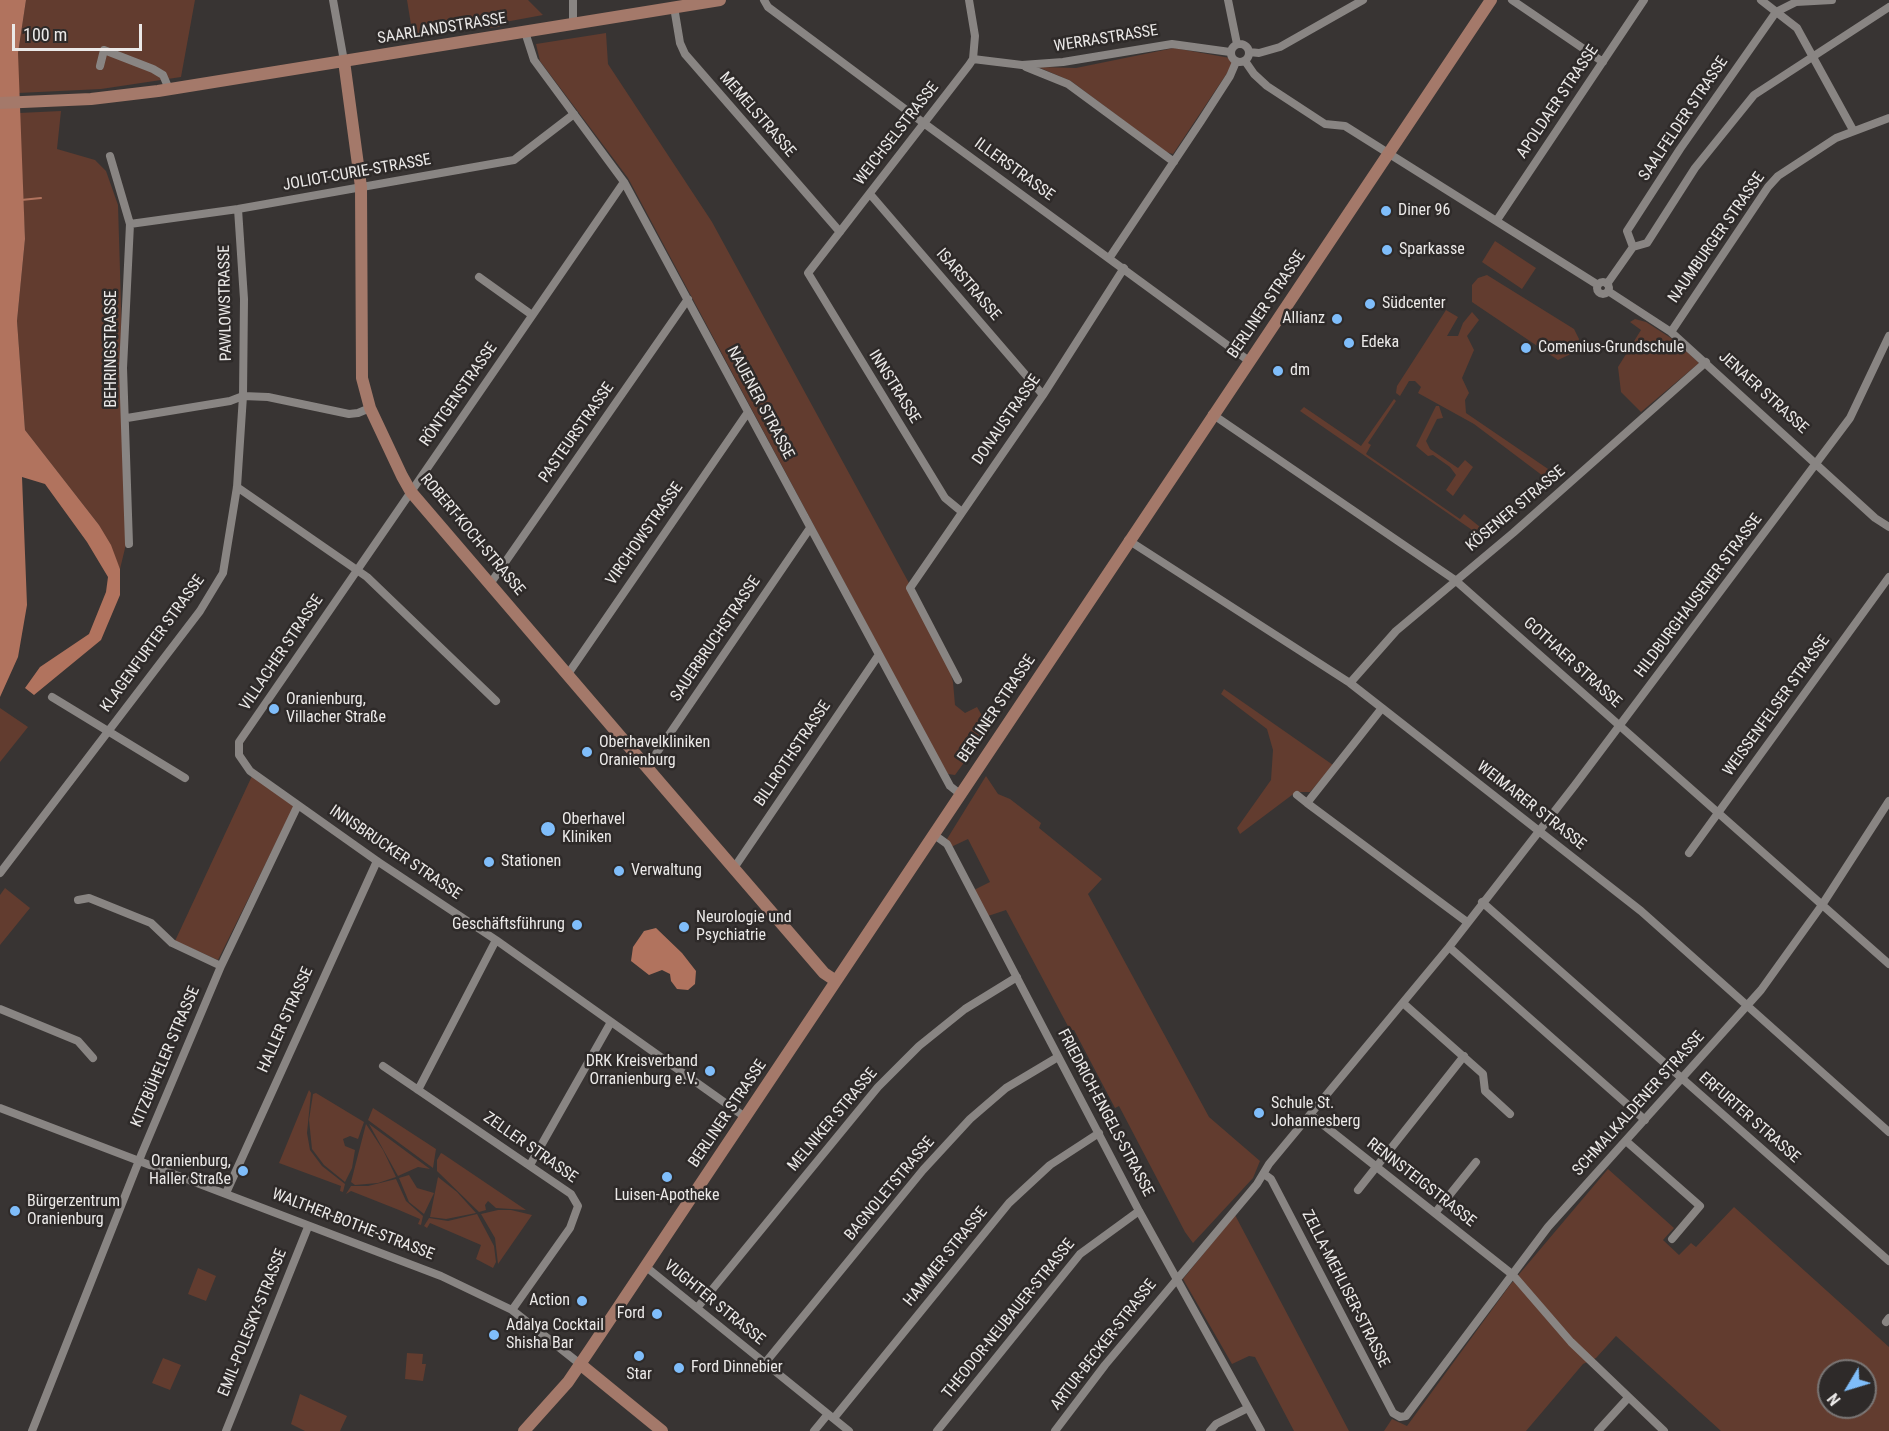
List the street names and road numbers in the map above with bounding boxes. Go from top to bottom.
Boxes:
street label: SAARLANDSTRASSE [376,9,508,49]
street label: WERRASTRASSE [1053,21,1159,57]
street label: APOLDAER STRASSE [1513,42,1603,162]
street label: SAALFELDER STRASSE [1635,53,1733,185]
street label: MEMELSTRASSE [715,68,799,162]
street label: WEICHSELSTRASSE [851,78,943,190]
street label: ILLERSTRASSE [970,134,1058,206]
street label: JOLIOT-CURIE-STRASSE [281,151,433,195]
street label: NAUMBURGER STRASSE [1665,169,1769,307]
street label: PAWLOWSTRASSE [215,245,237,361]
street label: ISARSTRASSE [932,245,1004,325]
street label: BERLINER STRASSE [1224,248,1310,362]
street label: BEHRINGSTRASSE [102,290,122,408]
street label: RÖNTGENSTRASSE [416,339,502,451]
street label: NAUENER STRASSE [722,343,798,463]
street label: INNSTRASSE [864,347,924,427]
street label: JENAER STRASSE [1714,348,1812,438]
street label: DONAUSTRASSE [969,371,1045,469]
street label: PASTEURSTRASSE [535,379,619,487]
street label: KÖSENER STRASSE [1463,462,1569,556]
street label: ROBERT-KOCH-STRASSE [415,470,529,600]
street label: VIRCHOWSTRASSE [602,479,688,589]
street label: HILDBURGHAUSENER STRASSE [1631,511,1767,681]
street label: KLAGENFURTER STRASSE [97,572,209,716]
street label: SAUERBRUCHSTRASSE [667,573,765,705]
street label: VILLACHER STRASSE [236,591,328,715]
street label: GOTHAER STRASSE [1519,614,1625,712]
street label: WEISSENFELSER STRASSE [1720,632,1834,780]
street label: BERLINER STRASSE [954,652,1040,766]
street label: BILLROTHSTRASSE [751,698,835,810]
street label: WEIMARER STRASSE [1473,757,1589,855]
street label: INNSBRUCKER STRASSE [325,802,465,904]
street label: HALLER STRASSE [254,964,318,1076]
street label: KITZBÜHELER STRASSE [128,984,204,1130]
street label: FRIEDRICH-ENGELS-STRASSE [1053,1026,1157,1200]
street label: SCHMALKALDENER STRASSE [1569,1028,1709,1180]
street label: BERLINER STRASSE [685,1057,771,1171]
street label: MELNIKER STRASSE [784,1064,882,1176]
street label: ERFURTER STRASSE [1694,1069,1804,1167]
street label: ZELLER STRASSE [479,1108,581,1188]
street label: BAGNOLETSTRASSE [841,1133,939,1245]
street label: RENNSTEIGSTRASSE [1363,1134,1479,1232]
street label: WALTHER-BOTHE-STRASSE [269,1185,437,1265]
street label: HAMMER STRASSE [900,1203,992,1311]
street label: ZELLA-MEHLISER-STRASSE [1297,1207,1393,1371]
street label: THEODOR-NEUBAUER-STRASSE [939,1235,1079,1403]
street label: EMIL-POLESKY-STRASSE [215,1246,291,1400]
street label: VUGHTER STRASSE [660,1256,768,1350]
street label: ARTUR-BECKER-STRASSE [1047,1276,1161,1414]

